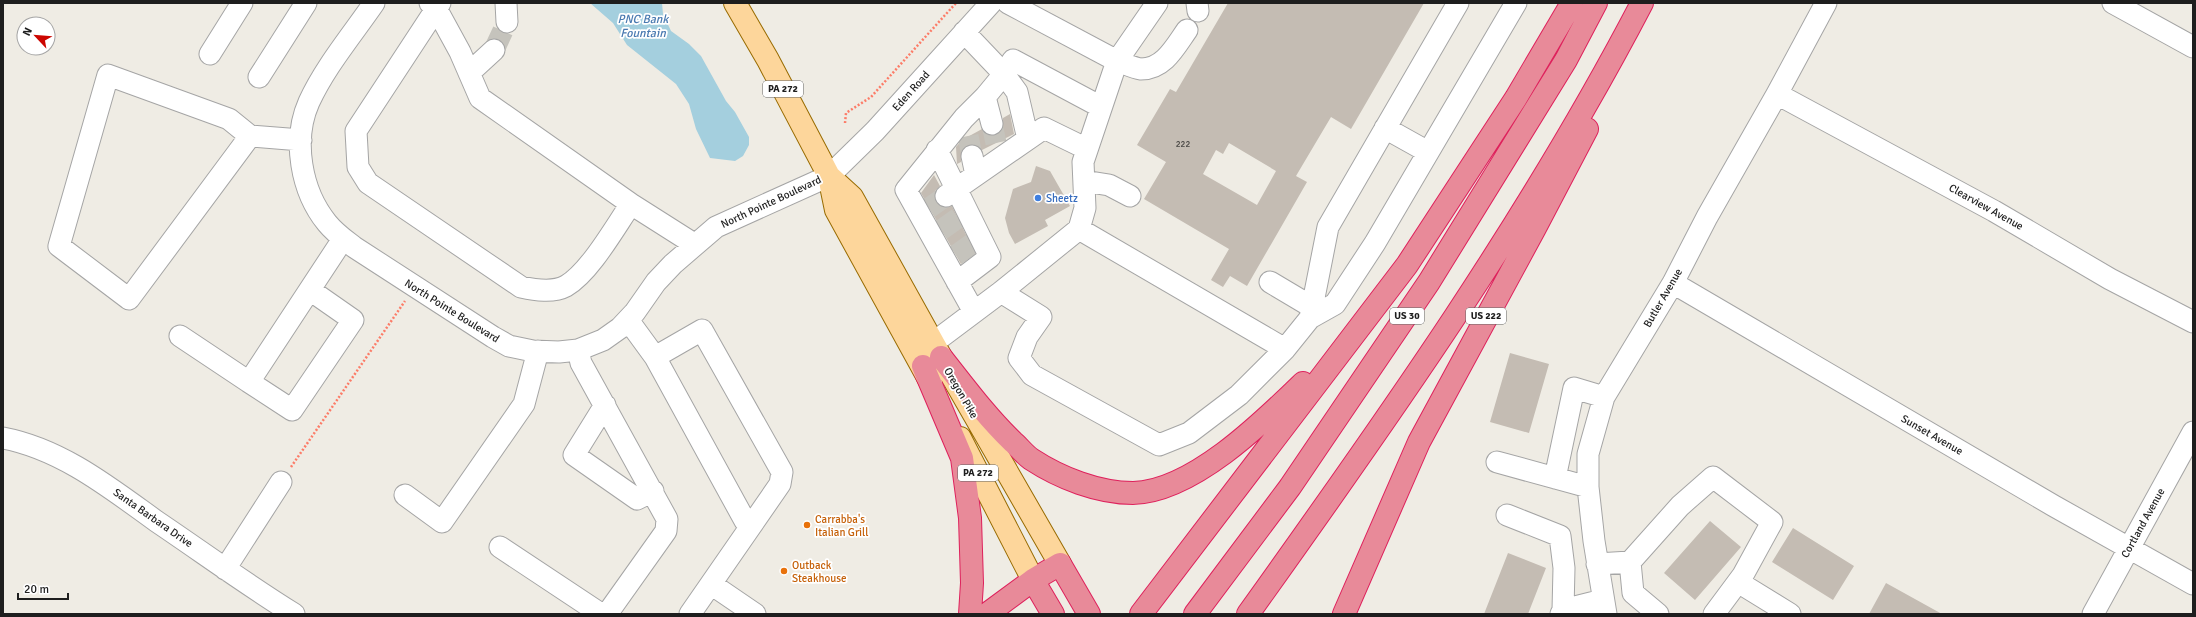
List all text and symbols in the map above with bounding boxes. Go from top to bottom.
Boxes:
water label: PNC Bank Fountain [618,12,669,41]
north arrow [16,16,56,56]
text: N [20,26,35,38]
street label: Eden Road [890,68,932,114]
road number: PA 272 [763,81,803,97]
house number: 222 [1176,139,1190,150]
street label: North Pointe Boulevard [719,173,823,231]
street label: Clearview Avenue [1946,181,2026,233]
place label: Sheetz [1046,192,1078,205]
marker: Sheetz [1033,193,1043,203]
street label: Butler Avenue [1641,266,1685,330]
street label: North Pointe Boulevard [402,277,502,346]
road number: US 30 [1390,308,1424,324]
road number: US 222 [1466,308,1506,324]
street label: Oregon Pike [941,365,981,421]
street label: Sunset Avenue [1899,412,1965,458]
road number: PA 272 [958,465,998,481]
street label: Santa Barbara Drive [111,486,195,550]
street label: Cortland Avenue [2118,486,2168,560]
place label: Carrabba's Italian Grill [815,513,868,539]
marker: Carrabba's Italian Grill [802,520,812,530]
place label: Outback Steakhouse [792,559,847,585]
marker: Outback Steakhouse [779,566,789,576]
scale bar [18,575,68,601]
text: 20 m [24,582,49,597]

